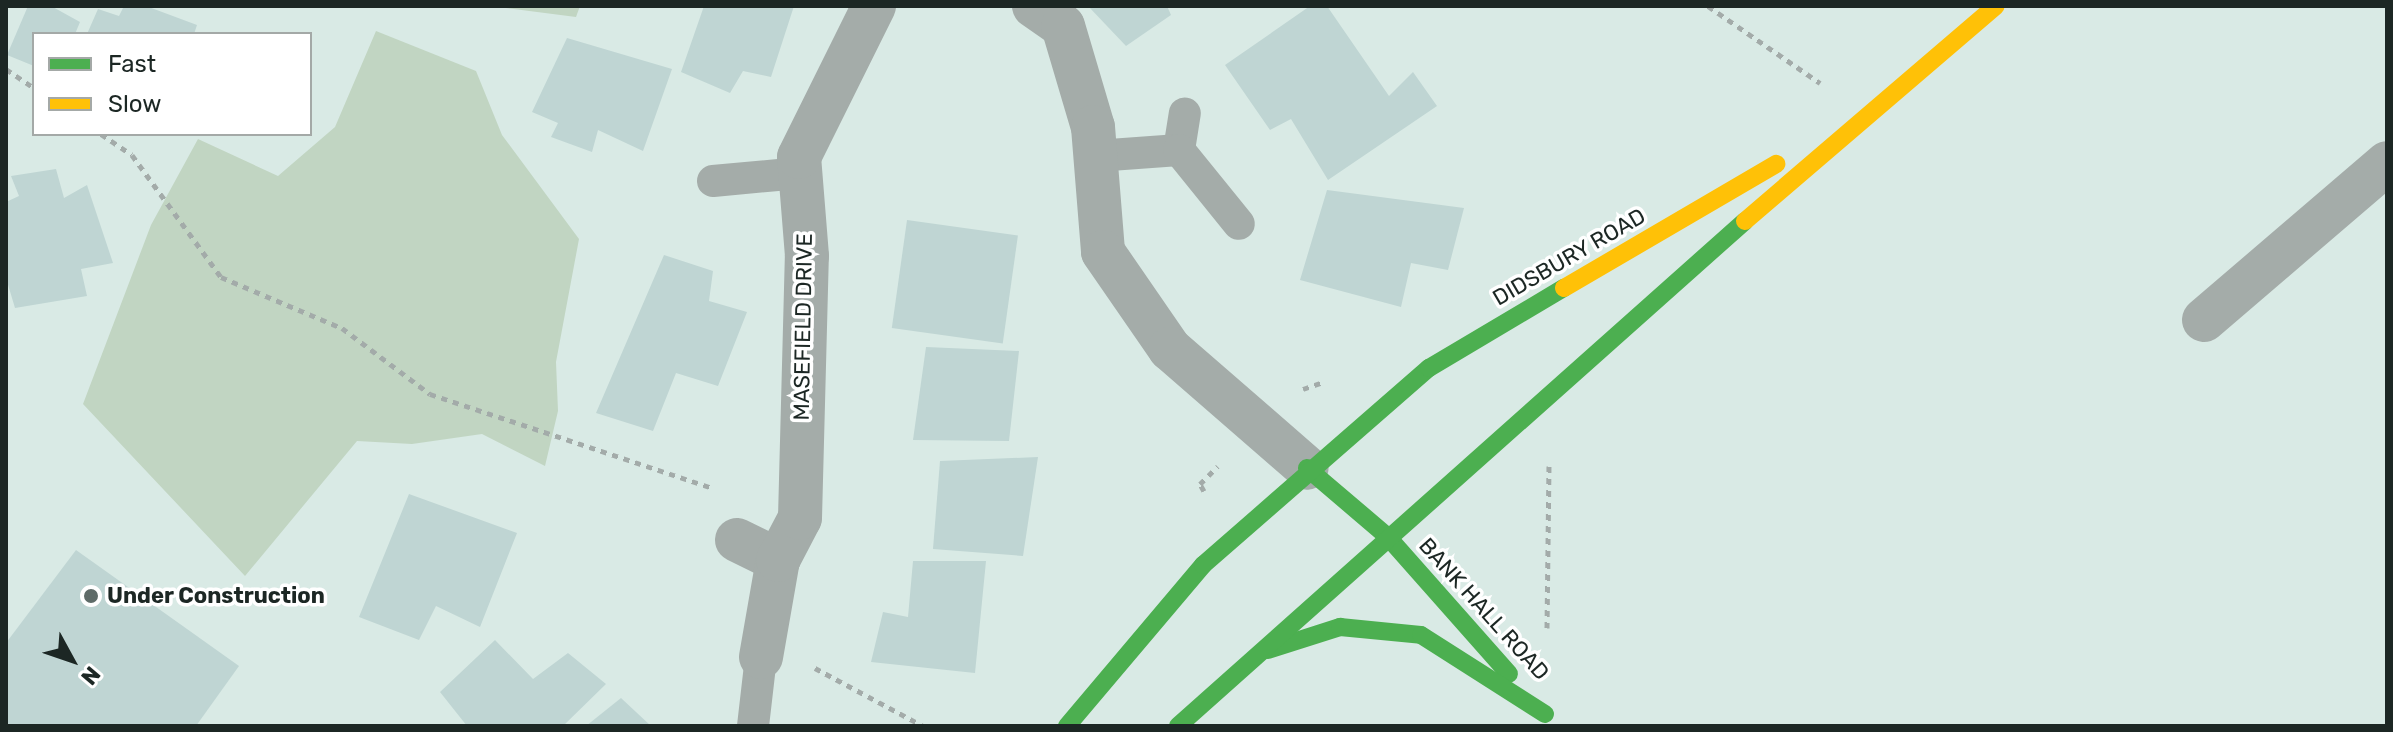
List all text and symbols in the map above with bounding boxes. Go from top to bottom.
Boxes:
legend [32,32,312,136]
text: Fast [108,50,156,78]
text: Slow [108,90,161,118]
street label: DIDSBURY ROAD [1488,202,1650,312]
street label: MASEFIELD DRIVE [788,233,818,421]
street label: BANK HALL ROAD [1413,532,1555,686]
place label: Under Construction [107,583,325,609]
marker: Under Construction [82,587,100,605]
north arrow [32,620,112,700]
text: N [75,661,106,690]

